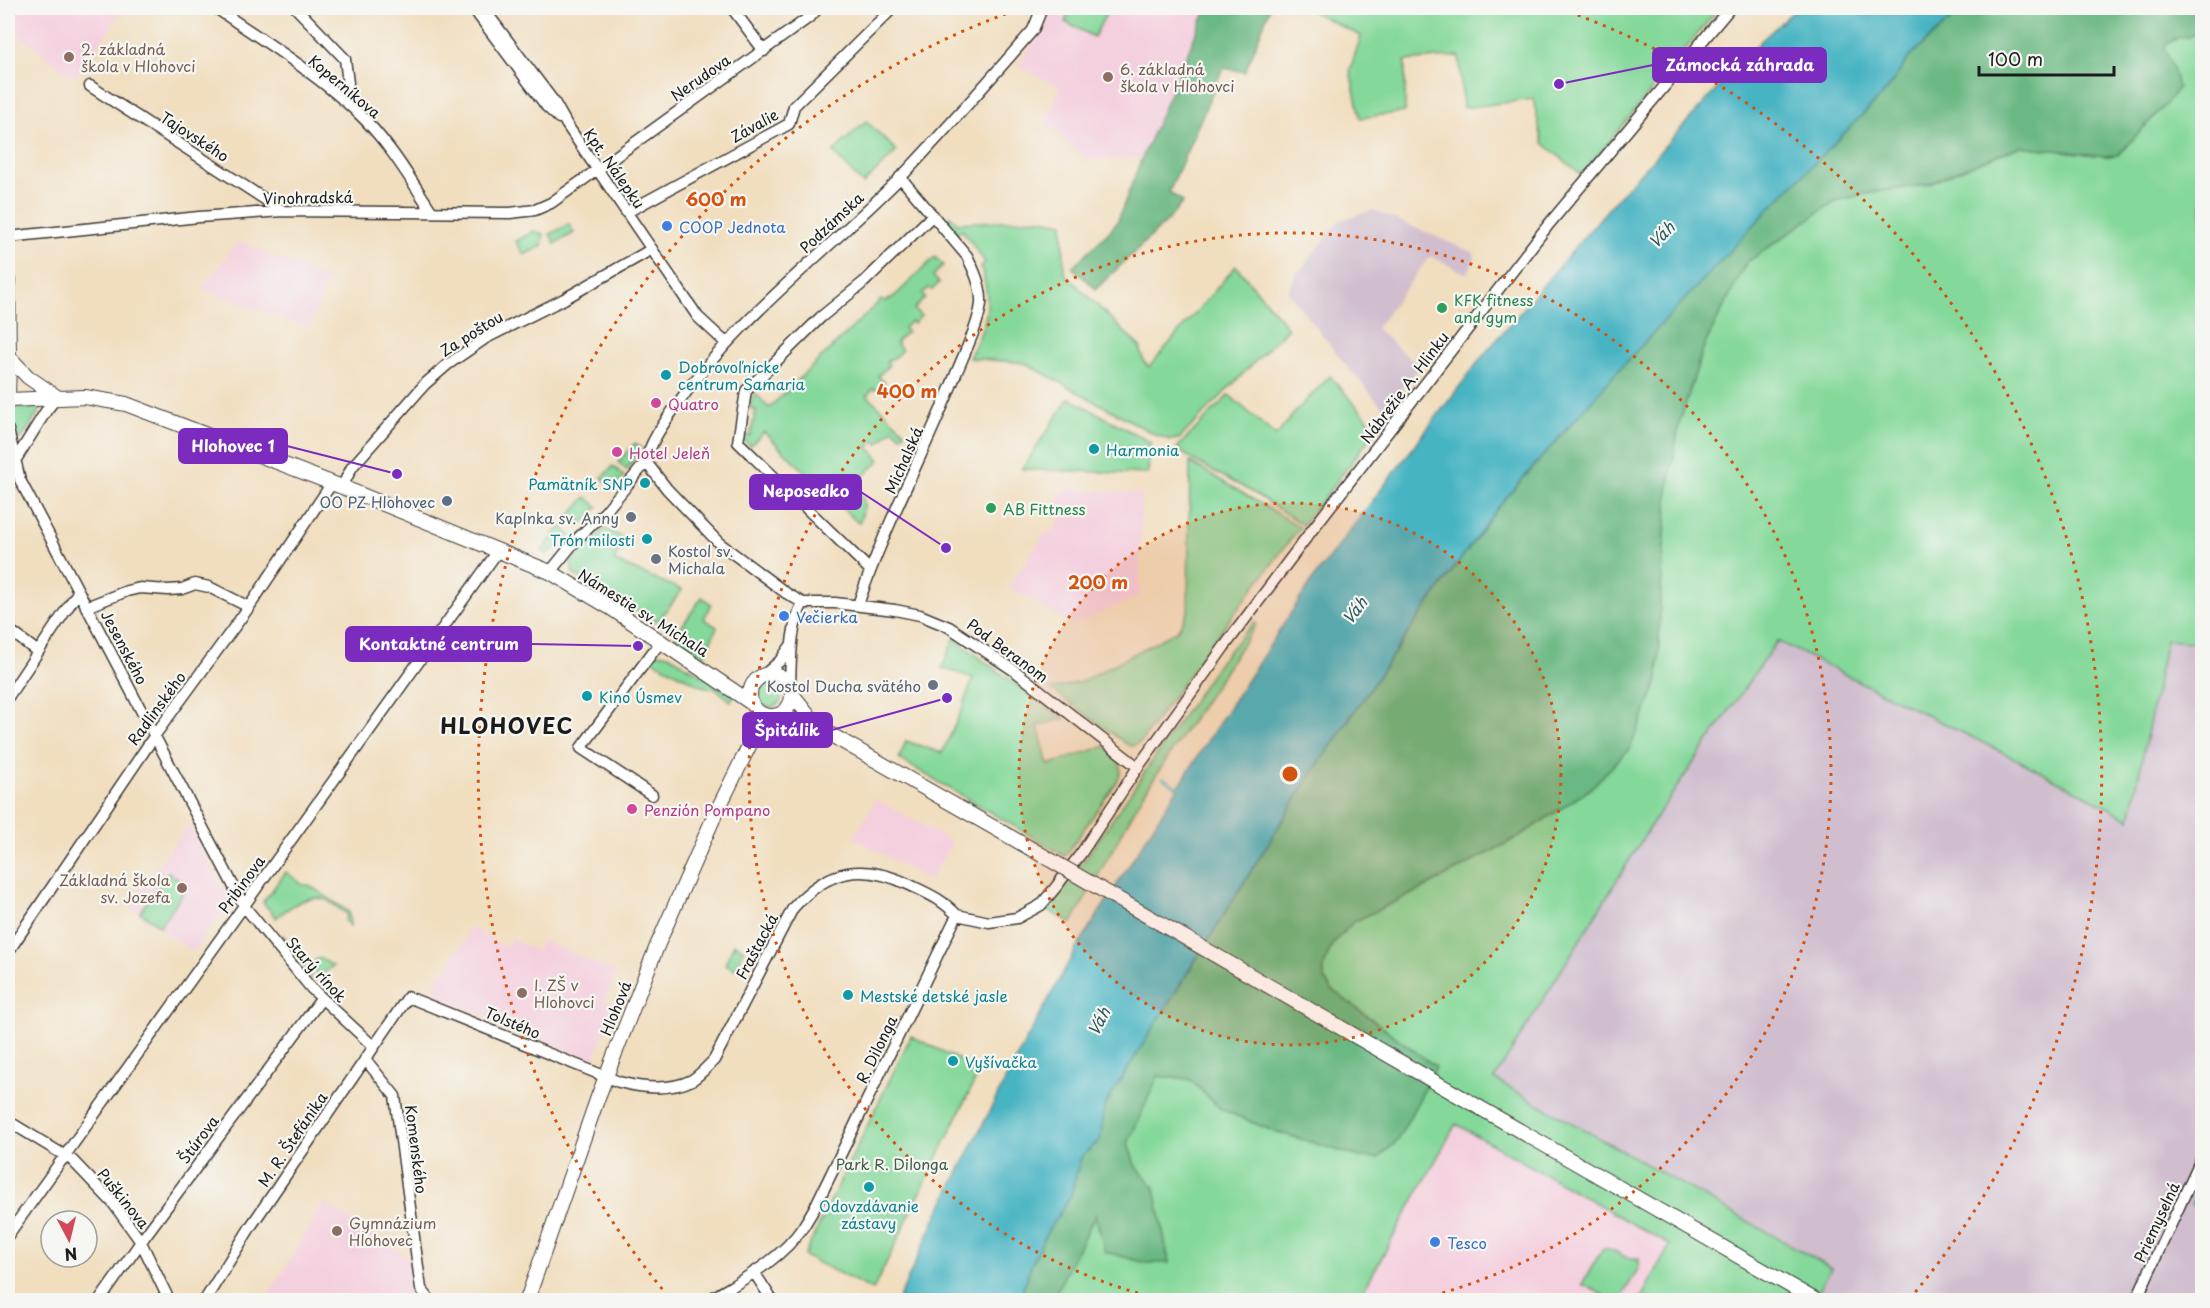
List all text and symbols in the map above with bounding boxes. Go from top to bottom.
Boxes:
place label: 2. základná škola v Hlohovci [81,37,195,77]
scale bar [1979,39,2114,77]
text: 100 m [1988,45,2043,72]
street label: Nerudova [665,47,735,106]
callout: Zámocká záhrada [1653,48,1826,82]
street label: Koperníkova [304,49,387,124]
marker: 2. základná škola v Hlohovci [62,50,76,64]
text: Zámocká záhrada [1666,52,1814,76]
place label: 6. základná škola v Hlohovci [1120,57,1234,97]
marker: 6. základná škola v Hlohovci [1101,70,1115,84]
street label: Závalie [726,102,782,148]
street label: Tajovského [156,105,234,167]
street label: Kpt. Nálepku [579,123,651,213]
street label: Vinohradská [263,185,354,209]
text: 600 m [685,185,747,212]
street label: Podzámska [794,186,869,258]
place label: COOP Jednota [679,215,786,238]
water label: Váh [1642,215,1680,253]
marker: COOP Jednota [660,219,674,233]
place label: KFK fitness and gym [1454,288,1533,328]
marker: KFK fitness and gym [1435,301,1449,315]
street label: Za poštou [435,305,507,361]
street label: Nábrežie A. Hlinku [1354,326,1454,448]
place label: Dobrovoľnícke centrum Samaria [678,355,806,395]
marker: Dobrovoľnícke centrum Samaria [659,368,673,382]
text: 400 m [877,377,937,404]
place label: Quatro [668,392,719,415]
marker: Quatro [649,396,663,410]
street label: Michalská [878,422,928,497]
callout: Hlohovec 1 [179,429,287,463]
text: Hlohovec 1 [192,433,275,457]
place label: Harmonia [1106,438,1180,461]
place label: Hotel Jeleň [629,441,710,464]
marker: Harmonia [1087,442,1101,456]
marker: Hotel Jeleň [610,445,624,459]
place label: Pamätník SNP [528,472,633,495]
callout: Neposedko [750,475,861,509]
marker: Pamätník SNP [638,476,652,490]
text: Neposedko [763,478,850,502]
place label: OO PZ Hlohovec [319,490,435,513]
marker: OO PZ Hlohovec [440,494,454,508]
place label: AB Fittness [1003,497,1086,520]
marker: AB Fittness [984,501,998,515]
place label: Kaplnka sv. Anny [495,506,619,529]
marker: Kaplnka sv. Anny [624,510,638,524]
place label: Trón milosti [550,528,635,551]
marker: Trón milosti [640,532,654,546]
place label: Kostol sv. Michala [668,539,734,579]
marker: Kostol sv. Michala [649,552,663,566]
street label: Námestie sv. Michala [574,562,714,662]
text: 200 m [1068,568,1128,595]
water label: Váh [1336,591,1373,629]
place label: Večierka [796,605,858,628]
street label: Jesenského [96,606,154,688]
marker: Večierka [777,609,791,623]
street label: Pod Beranom [962,612,1054,688]
callout: Kontaktné centrum [346,627,531,661]
text: Kontaktné centrum [359,631,519,655]
street label: Radlinského [121,666,191,750]
place label: Kostol Ducha svätého [767,674,921,697]
marker: Kostol Ducha svätého [926,678,940,692]
place label: Kino Úsmev [599,685,682,708]
marker: Kino Úsmev [580,689,594,703]
district label: HLOHOVEC [440,709,574,741]
callout: Špitálik [743,713,832,747]
text: Špitálik [754,717,820,741]
centre of rings [1280,764,1300,784]
place label: Penzión Pompano [644,798,770,821]
marker: Penzión Pompano [625,802,639,816]
street label: Pribinova [212,850,270,918]
place label: Základná škola sv. Jozefa [59,868,171,908]
marker: Základná škola sv. Jozefa [175,881,189,895]
street label: Fraštacká [729,908,783,983]
street label: Starý rínok [281,931,353,1008]
place label: I. ZŠ v Hlohovci [534,973,595,1013]
street label: Hlohová [594,976,637,1039]
place label: Mestské detské jasle [860,984,1008,1007]
marker: I. ZŠ v Hlohovci [515,986,529,1000]
marker: Mestské detské jasle [841,988,855,1002]
street label: Tolstého [482,1000,544,1044]
water label: Váh [1081,1002,1116,1039]
street label: R. Dilonga [850,1011,903,1087]
place label: Vyšívačka [965,1050,1038,1073]
marker: Vyšívačka [946,1054,960,1068]
street label: M. R. Štefánika [252,1086,333,1191]
street label: Komenského [400,1103,434,1195]
street label: Štúrova [172,1109,224,1168]
park label: Park R. Dilonga [836,1152,949,1175]
street label: Puškinova [92,1163,156,1234]
street label: Priemyselná [2127,1177,2185,1266]
marker: Odovzdávanie zástavy [862,1180,876,1194]
place label: Odovzdávanie zástavy [819,1194,919,1234]
north arrow [39,1209,99,1269]
place label: Gymnázium Hlohovec [349,1211,436,1251]
marker: Gymnázium Hlohovec [330,1224,344,1238]
place label: Tesco [1447,1231,1487,1254]
marker: Tesco [1428,1235,1442,1249]
text: N [63,1242,79,1268]

